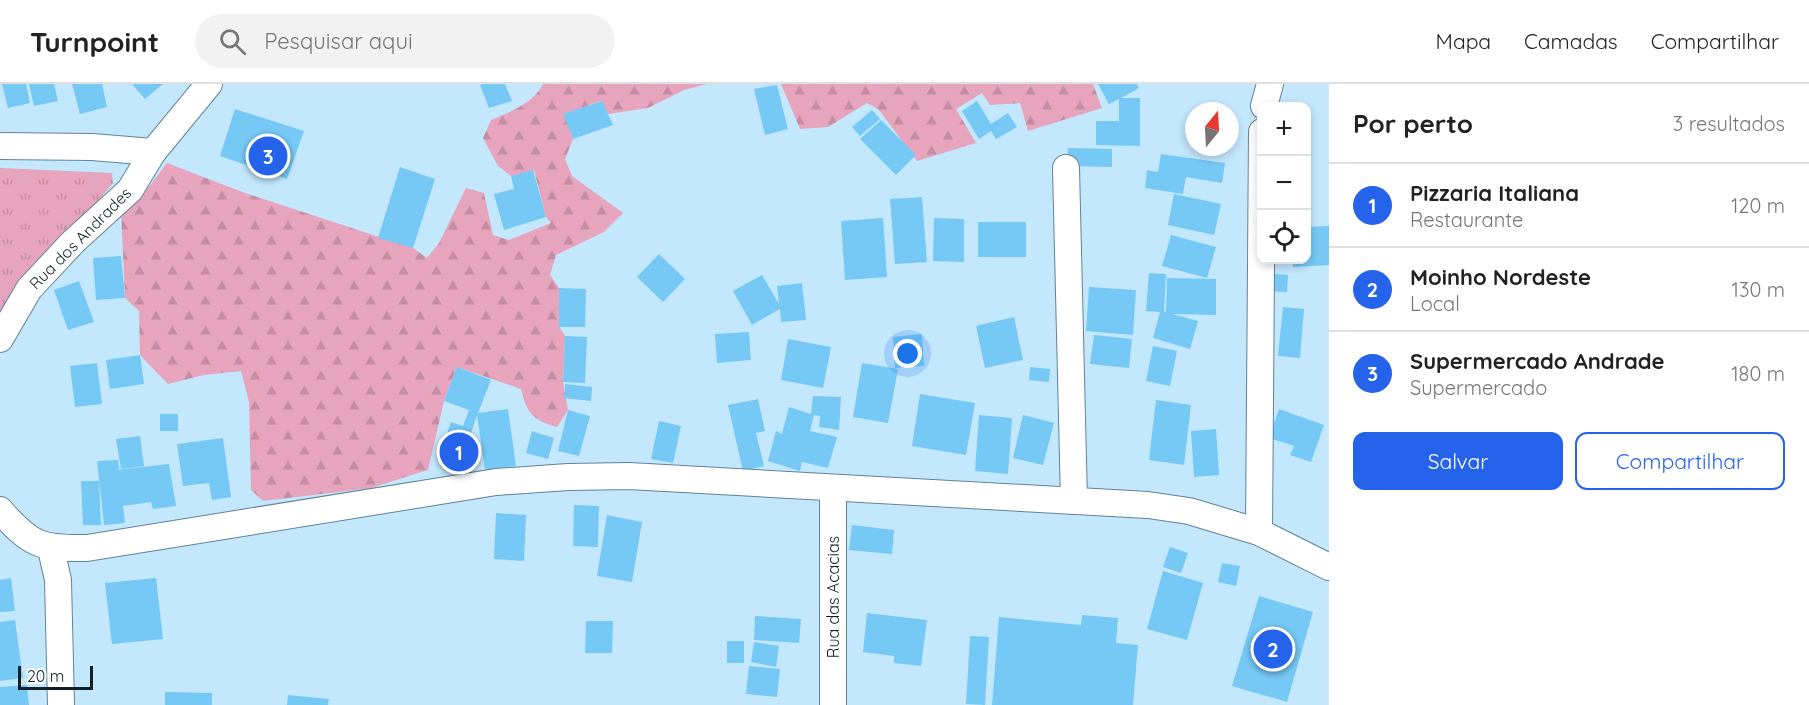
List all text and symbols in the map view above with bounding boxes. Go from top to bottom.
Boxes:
search box [195,14,615,68]
text: Turnpoint [30,24,159,59]
icon: search [216,25,249,58]
text: Pesquisar aqui [264,27,413,55]
text: Mapa [1436,28,1491,54]
text: Camadas [1524,28,1618,54]
text: Compartilhar [1651,28,1779,54]
north arrow [1185,102,1239,156]
map controls [1257,102,1311,264]
button: + [1257,102,1311,156]
text: Por perto [1353,107,1473,140]
text: 3 resultados [1673,111,1785,136]
pin: 3 [248,134,288,178]
button: − [1257,156,1311,210]
text: Pizzaria Italiana [1410,179,1579,207]
street label: Rua dos Andrades [25,183,135,293]
text: 1 [1369,193,1376,218]
text: 120 m [1731,193,1785,218]
text: Restaurante [1410,207,1523,232]
button: locate [1257,210,1311,264]
text: Moinho Nordeste [1410,263,1591,291]
text: 2 [1367,277,1378,302]
text: 130 m [1732,277,1785,302]
text: Local [1410,291,1460,316]
your location [893,339,922,368]
text: Supermercado Andrade [1410,347,1665,375]
text: 3 [1367,361,1378,386]
text: 180 m [1731,361,1785,386]
text: Supermercado [1410,375,1547,400]
pin: 1 [440,430,478,475]
button: Salvar [1353,432,1563,490]
button: Compartilhar [1575,432,1785,490]
street label: Rua das Acacias [823,536,843,658]
pin: 2 [1254,626,1292,672]
scale bar [18,663,93,690]
text: 20 m [27,666,64,686]

